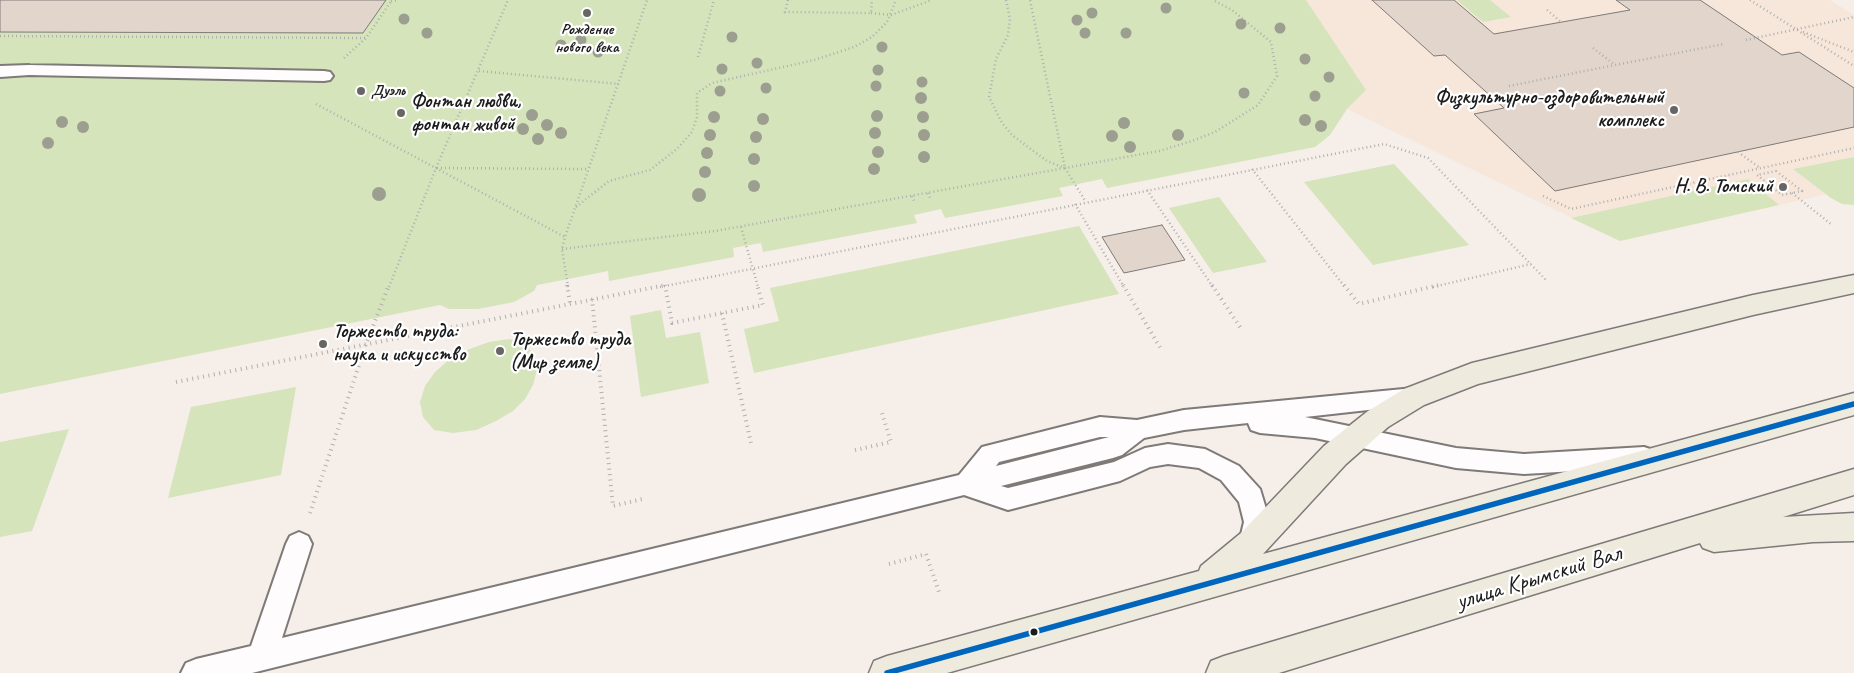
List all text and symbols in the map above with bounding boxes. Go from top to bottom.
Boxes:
marker: Рождение нового века [581,7,593,19]
place label: Рождение нового века [555,20,619,58]
place label: Дуэль [371,81,405,101]
marker: Дуэль [355,85,367,97]
place label: Физкультурно-оздоровительный комплекс [1435,86,1664,133]
place label: Фонтан любви, фонтан живой [411,90,521,137]
marker: Физкультурно-оздоровительный комплекс [1668,104,1680,116]
marker: Фонтан любви, фонтан живой [395,107,407,119]
place label: Н. В. Томский [1674,175,1773,199]
marker: Н. В. Томский [1777,181,1789,193]
place label: Торжество труда: наука и искусство [333,320,466,367]
place label: Торжество труда (Мир земле) [510,328,631,375]
marker: Торжество труда: наука и искусство [317,338,329,350]
marker: Торжество труда (Мир земле) [494,345,506,357]
street label: улица Крымский Вал [1453,539,1625,617]
unlabelled marker [1029,627,1039,637]

